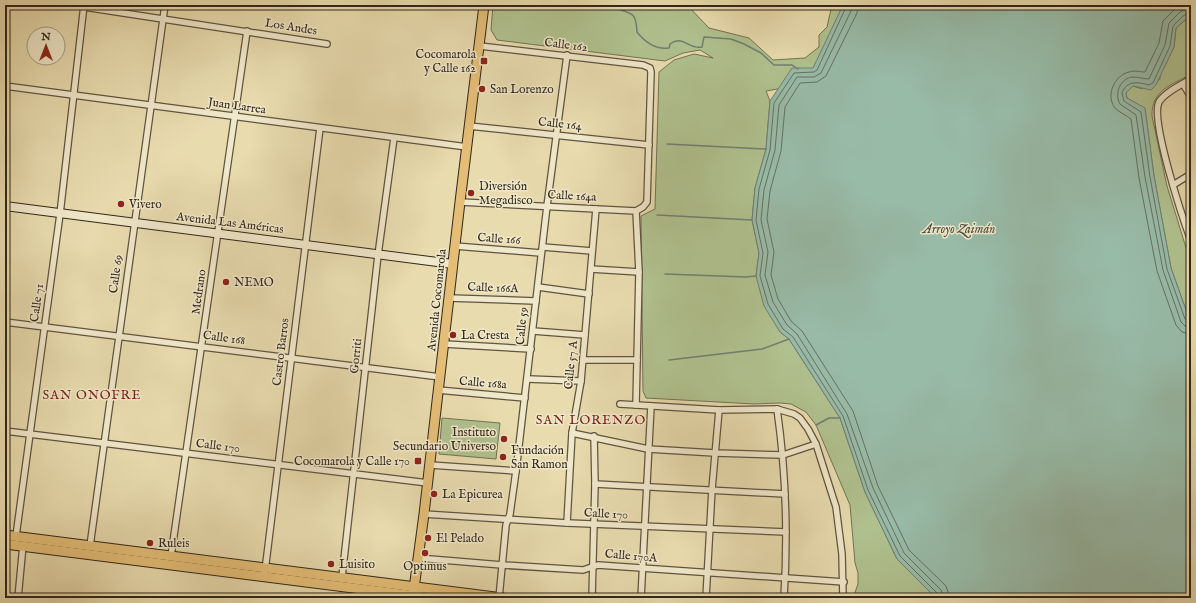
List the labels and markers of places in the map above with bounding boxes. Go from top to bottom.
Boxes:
place label: Cocomarola y Calle 162 [416,47,477,76]
marker: Cocomarola y Calle 162 [479,56,489,66]
place label: San Lorenzo [490,82,554,97]
marker: San Lorenzo [477,84,487,94]
place label: Diversión Megadisco [479,179,533,208]
marker: Diversión Megadisco [466,188,476,198]
place label: Vivero [128,197,162,212]
marker: Vivero [116,199,126,209]
place label: NEMO [234,275,274,290]
marker: NEMO [221,277,231,287]
place label: La Cresta [461,328,510,343]
marker: La Cresta [448,330,458,340]
place label: Instituto Secundario Universo [393,425,497,454]
marker: Instituto Secundario Universo [499,434,509,444]
place label: Fundación San Ramon [511,443,568,472]
marker: Fundación San Ramon [498,452,508,462]
place label: Cocomarola y Calle 170 [294,454,410,469]
marker: Cocomarola y Calle 170 [413,456,423,466]
place label: La Epicurea [442,487,504,503]
marker: La Epicurea [429,489,439,499]
place label: El Pelado [436,531,484,546]
marker: El Pelado [423,533,433,543]
place label: Ruleis [158,536,189,551]
marker: Ruleis [145,538,155,548]
marker: Optimus [420,548,430,558]
place label: Luisito [339,557,375,572]
marker: Luisito [326,559,336,569]
place label: Optimus [403,559,447,575]

